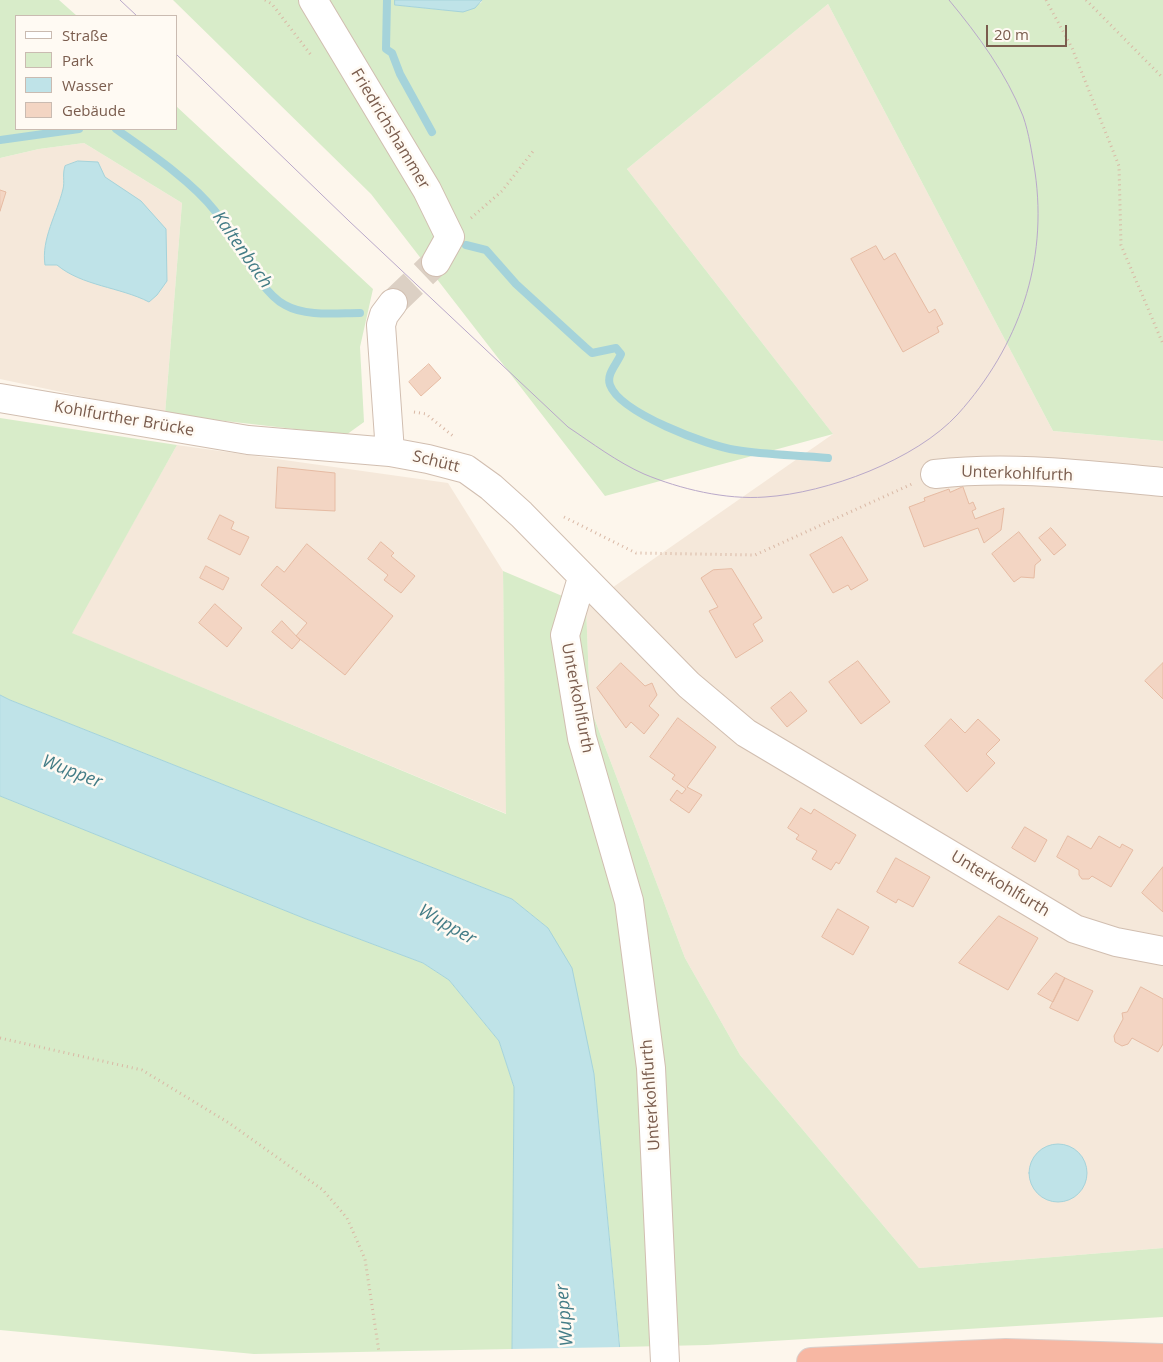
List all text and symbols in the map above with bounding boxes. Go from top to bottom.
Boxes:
legend [15,15,178,130]
scale bar [988,15,1069,47]
text: 20 m [994,24,1029,44]
text: Straße [62,25,108,45]
text: Park [62,50,93,70]
street label: Friedrichshammer [346,65,434,193]
text: Wasser [62,75,113,95]
text: Gebäude [62,100,126,120]
water label: Kaltenbach [208,207,276,293]
street label: Kohlfurther Brücke [52,397,196,441]
street label: Schütt [411,447,461,477]
street label: Unterkohlfurth [961,462,1073,486]
street label: Unterkohlfurth [557,641,597,755]
water label: Wupper [39,751,105,793]
street label: Unterkohlfurth [947,847,1053,921]
water label: Wupper [414,900,480,950]
street label: Unterkohlfurth [638,1039,664,1151]
water label: Wupper [552,1283,578,1347]

